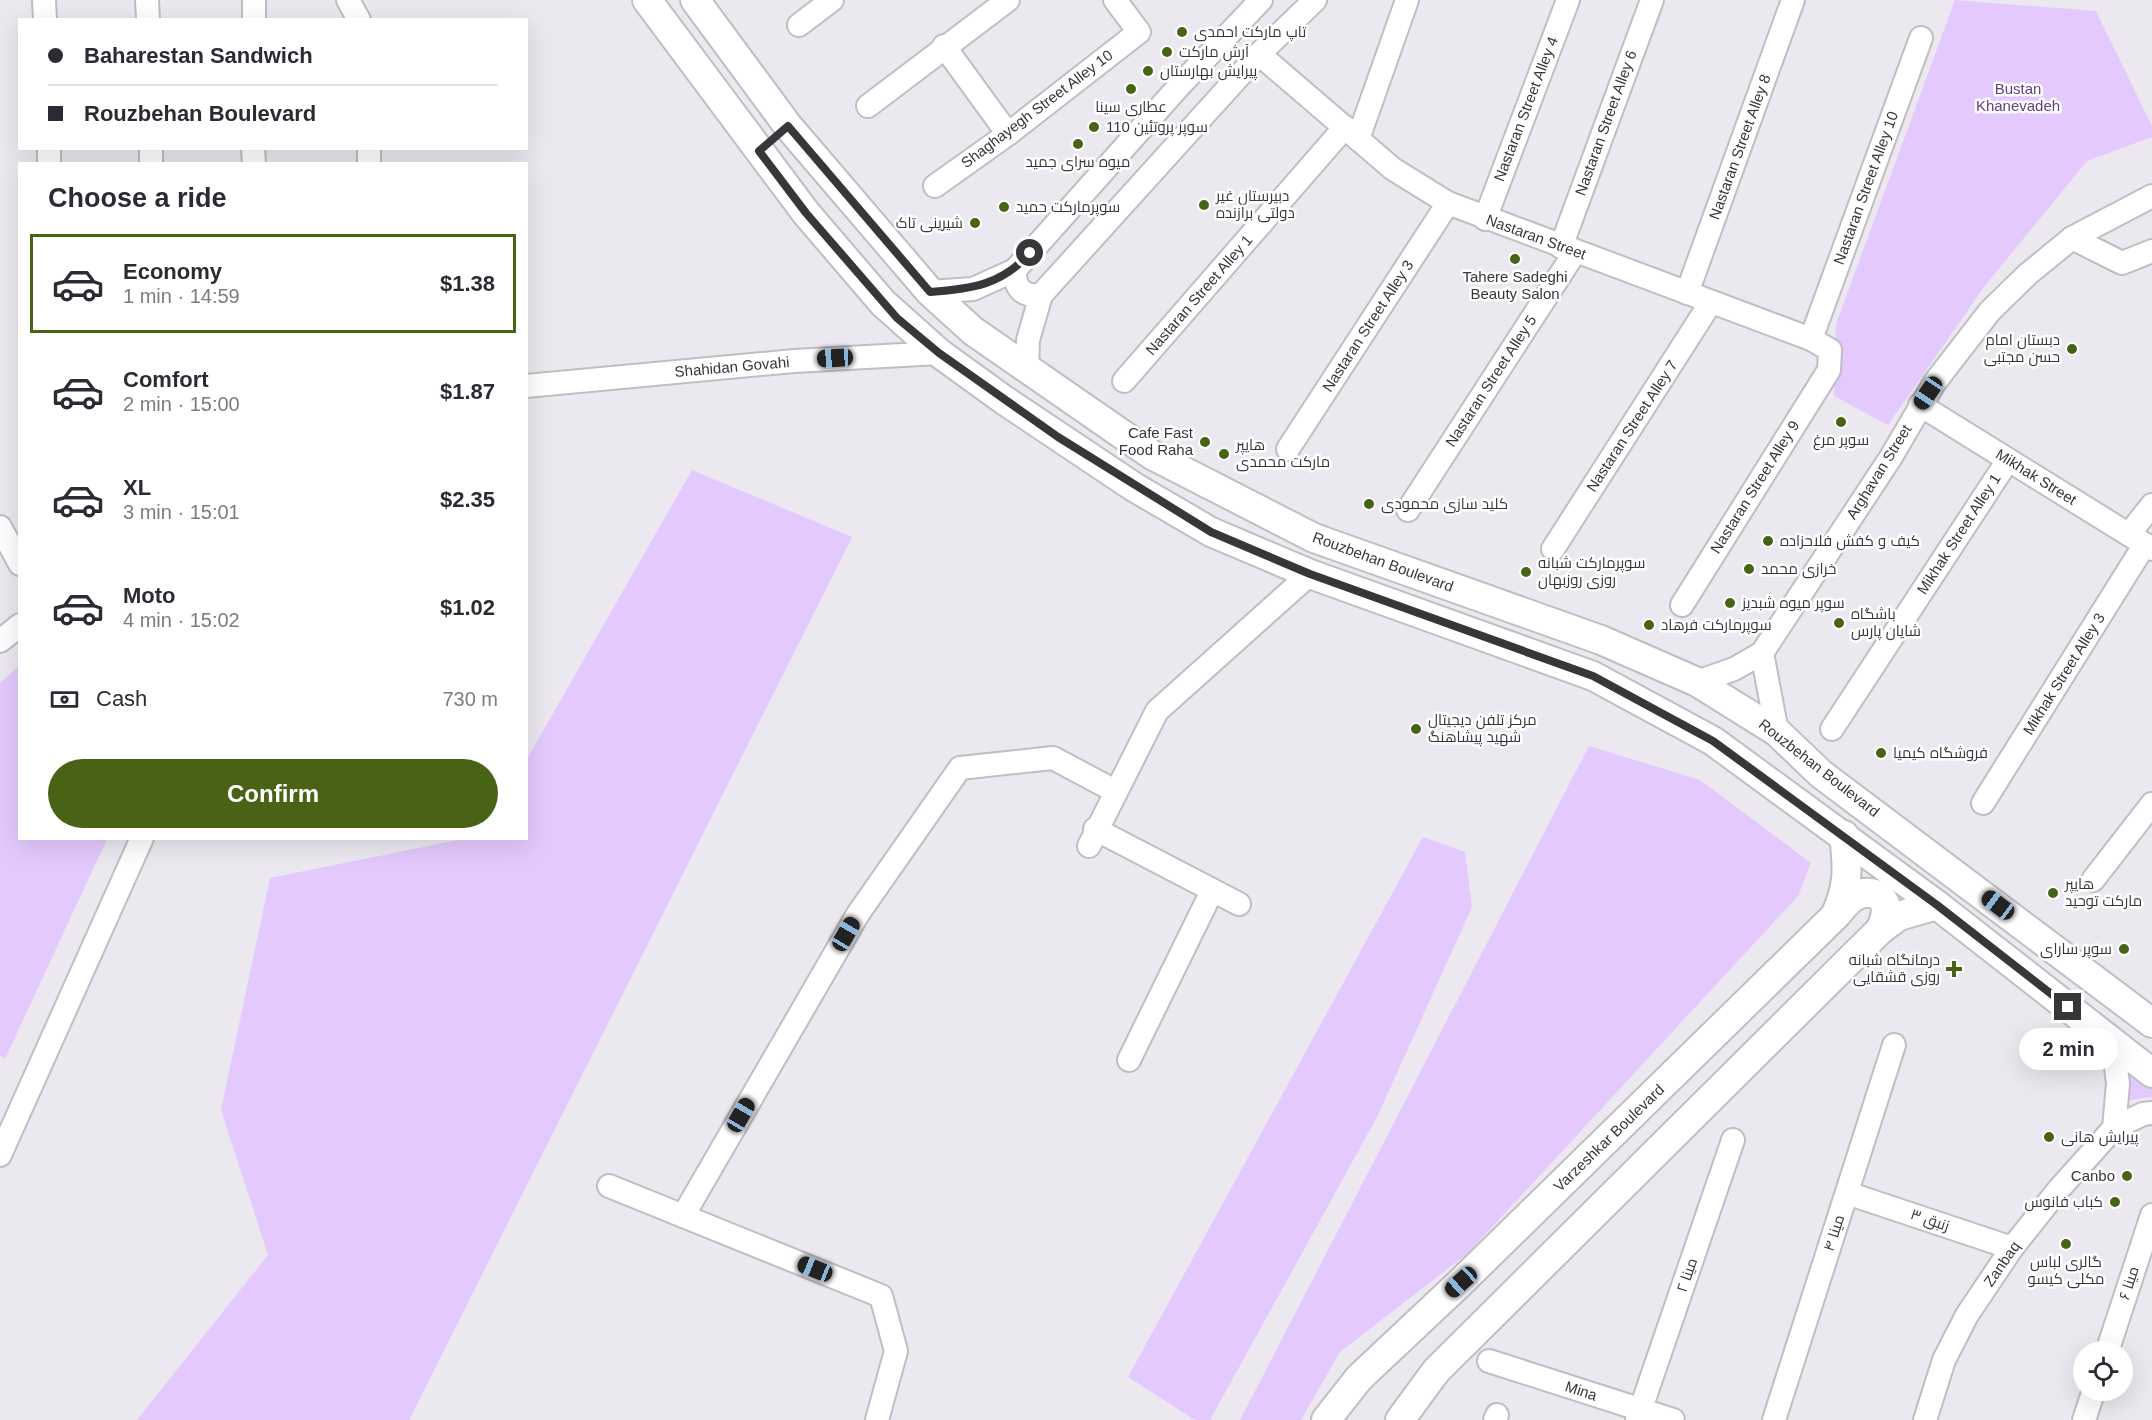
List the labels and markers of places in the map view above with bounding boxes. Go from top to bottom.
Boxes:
place label: تاپ مارکت احمدی [1194,23,1306,42]
marker: تاپ مارکت احمدی [1175,25,1189,39]
place label: آرش مارکت [1179,43,1249,62]
marker: آرش مارکت [1160,45,1174,59]
place label: پیرایش بهارستان [1160,62,1257,81]
marker: پیرایش بهارستان [1141,64,1155,78]
marker: عطاری سینا [1124,82,1138,96]
place label: عطاری سینا [1095,98,1167,117]
place label: سوپر پروتئین 110 [1106,118,1208,137]
marker: سوپر پروتئین 110 [1087,120,1101,134]
marker: میوه سرای جمید [1071,137,1085,151]
place label: میوه سرای جمید [1026,153,1130,172]
place label: دبیرستان غیر دولتی برازنده [1215,187,1295,223]
place label: سوپرمارکت حمید [1016,198,1120,217]
marker: دبیرستان غیر دولتی برازنده [1197,198,1211,212]
marker: سوپرمارکت حمید [997,200,1011,214]
place label: شیرینی تاک [896,214,963,233]
marker: شیرینی تاک [968,216,982,230]
marker: Tahere Sadeghi Beauty Salon [1508,252,1522,266]
place label: Tahere Sadeghi Beauty Salon [1462,268,1568,302]
place label: دبستان امام حسن مجتبی [1984,331,2060,367]
marker: دبستان امام حسن مجتبی [2065,342,2079,356]
marker: سوپر مرغ [1834,415,1848,429]
place label: Cafe Fast Food Raha [1119,424,1194,458]
place label: سوپر مرغ [1813,431,1869,451]
marker: Cafe Fast Food Raha [1198,435,1212,449]
place label: هایپر مارکت محمدی [1235,436,1330,472]
marker: هایپر مارکت محمدی [1217,447,1231,461]
place label: کلید سازی محمودی [1381,495,1508,514]
marker: کلید سازی محمودی [1362,497,1376,511]
place label: کیف و کفش فلاحزاده [1780,532,1920,551]
marker: کیف و کفش فلاحزاده [1761,534,1775,548]
place label: سوپرمارکت شبانه روزی روزبهان [1538,554,1645,590]
place label: خرازی محمد [1761,560,1836,579]
marker: خرازی محمد [1742,562,1756,576]
marker: سوپرمارکت شبانه روزی روزبهان [1519,565,1533,579]
place label: سوپر میوه شبدیز [1741,594,1845,613]
marker: سوپر میوه شبدیز [1723,596,1737,610]
place label: باشگاه شایان پارس [1851,605,1921,641]
place label: سوپرمارکت فرهاد [1661,616,1772,635]
marker: باشگاه شایان پارس [1832,616,1846,630]
marker: سوپرمارکت فرهاد [1642,618,1656,632]
place label: مرکز تلفن دیجیتال شهید پیشاهنگ [1428,711,1537,747]
marker: مرکز تلفن دیجیتال شهید پیشاهنگ [1409,722,1423,736]
place label: فروشگاه کیمیا [1893,744,1988,762]
marker: فروشگاه کیمیا [1874,746,1888,760]
place label: هایپر مارکت توحید [2064,875,2142,910]
marker: هایپر مارکت توحید [2046,886,2060,900]
place label: سوپر سارای [2040,940,2112,959]
marker: سوپر سارای [2117,942,2131,956]
place label: درمانگاه شبانه روزی قشقایی [1849,951,1940,987]
marker: درمانگاه شبانه روزی قشقایی [1945,960,1963,978]
place label: پیرایش هانی [2061,1128,2138,1147]
marker: پیرایش هانی [2042,1130,2056,1144]
place label: Canbo [2071,1167,2115,1184]
marker: Canbo [2120,1169,2134,1183]
place label: کباب فانوس [2024,1193,2103,1212]
marker: کباب فانوس [2108,1195,2122,1209]
marker: گالری لباس مکلی کیسو [2059,1237,2073,1251]
place label: گالری لباس مکلی کیسو [2028,1253,2104,1289]

